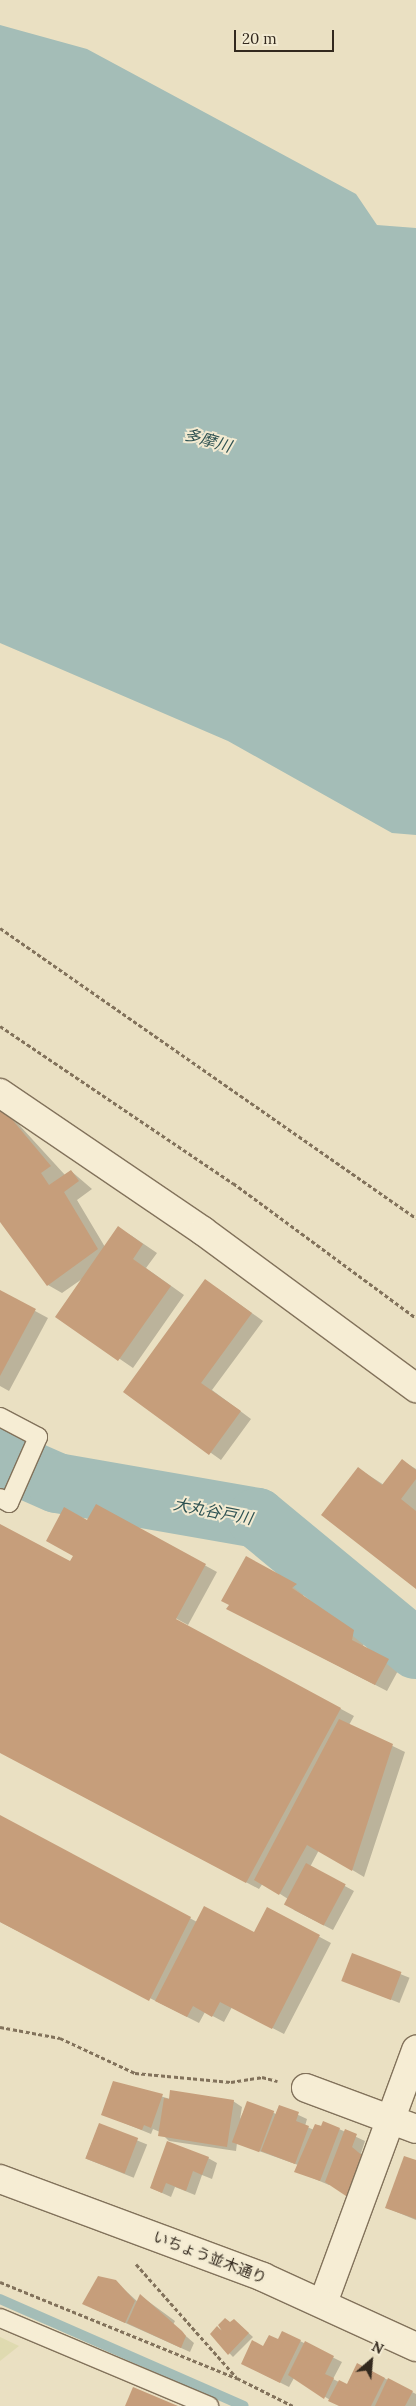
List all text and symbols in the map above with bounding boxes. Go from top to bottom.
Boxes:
scale bar [236,20,336,52]
text: 20 m [242,29,277,48]
water label: 多摩川 [182,424,234,456]
water label: 大丸谷戸川 [172,1494,254,1528]
street label: いちょう並木通り [151,2227,269,2287]
north arrow [346,2336,396,2386]
text: N [369,2337,387,2358]

